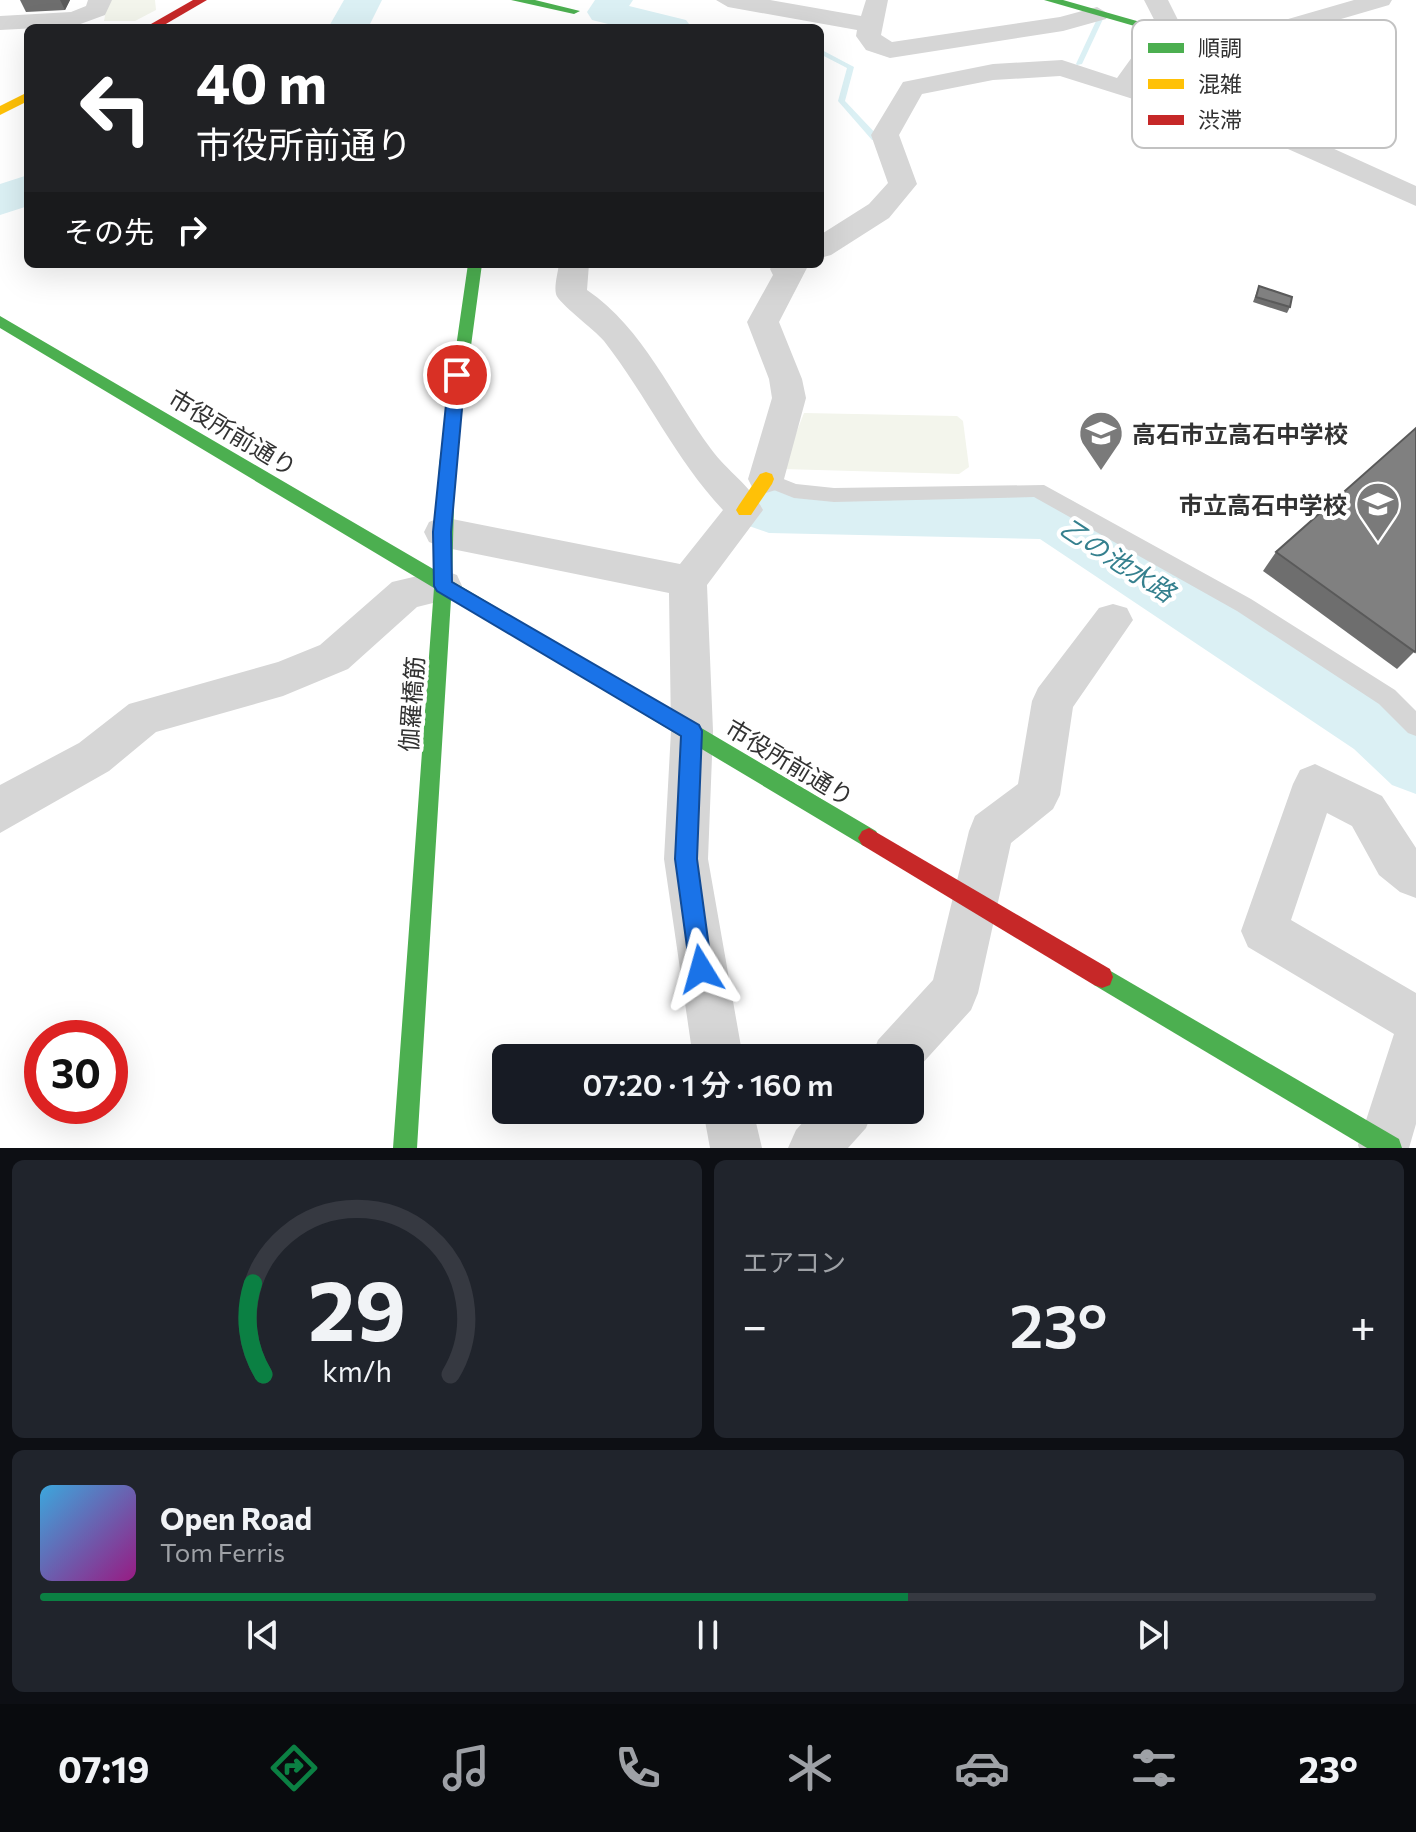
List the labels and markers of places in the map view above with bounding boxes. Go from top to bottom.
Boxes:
pin [423,341,491,409]
school or university icon: 高石市立高石中学校 [1077,409,1125,472]
place label: 高石市立高石中学校 [1132,419,1348,448]
school or university icon: 市立高石中学校 [1354,480,1402,543]
place label: 市立高石中学校 [1179,490,1347,519]

